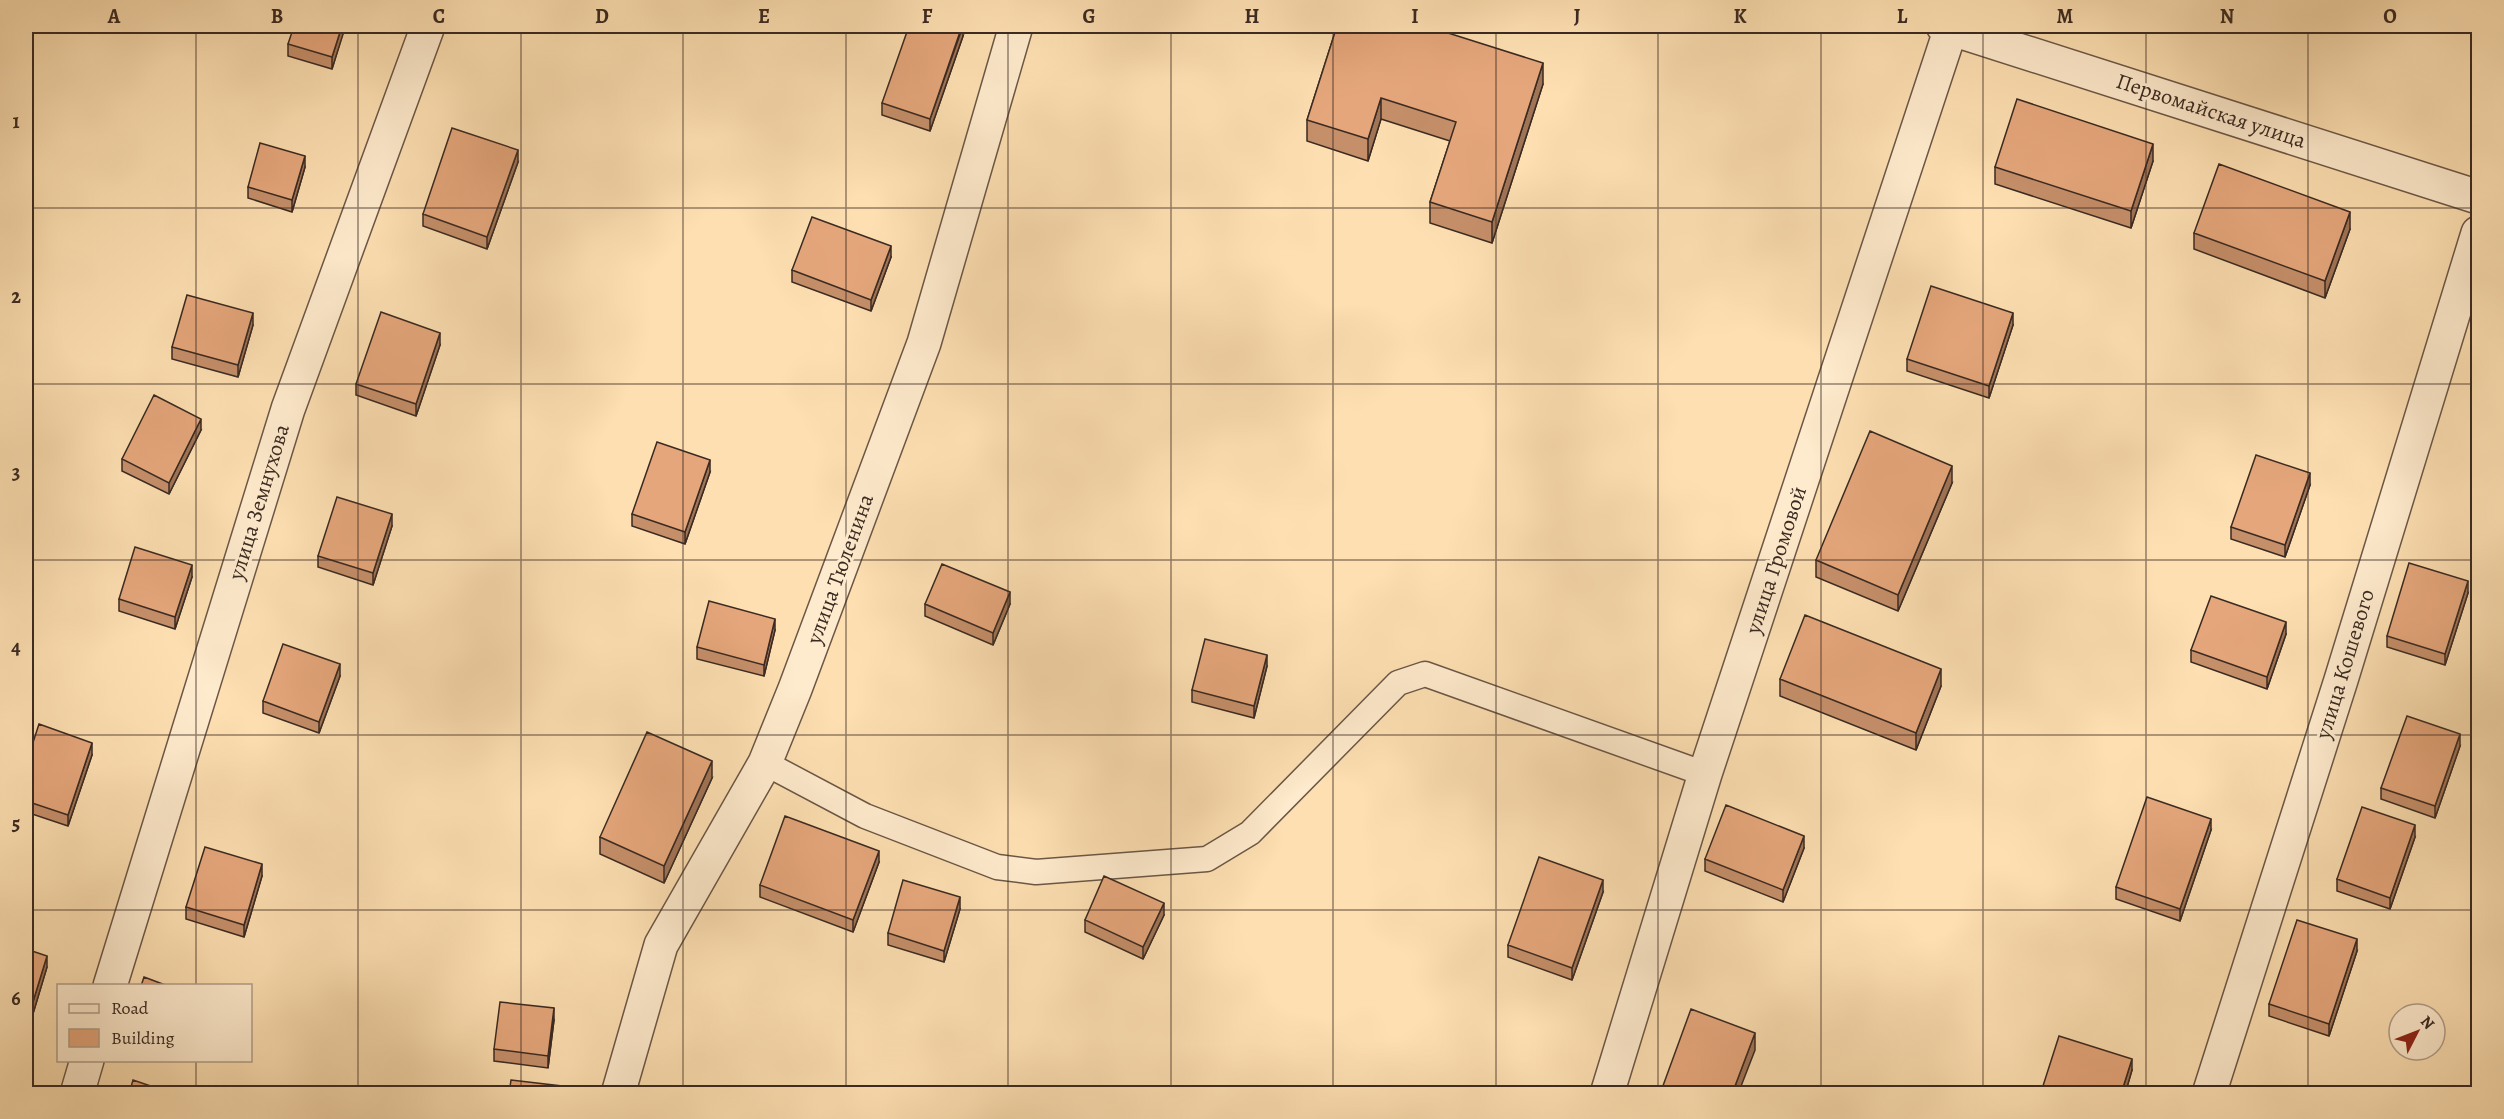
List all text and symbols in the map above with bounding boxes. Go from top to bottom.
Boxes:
text: A [107,3,121,30]
text: B [271,3,283,30]
text: C [433,3,445,30]
text: D [595,3,609,30]
text: E [758,3,770,30]
text: F [922,3,933,30]
text: G [1082,3,1096,30]
text: H [1245,3,1260,30]
text: I [1411,3,1419,30]
text: J [1574,3,1581,30]
text: K [1733,3,1747,30]
text: L [1897,3,1908,30]
text: M [2057,3,2074,30]
text: N [2220,3,2235,30]
text: O [2383,3,2397,30]
street label: Первомайская улица [2112,66,2311,156]
text: 1 [12,108,20,135]
text: 2 [11,283,21,310]
street label: улица Земнухова [221,420,297,585]
text: 3 [12,459,20,486]
street label: улица Громовой [1738,482,1814,639]
street label: улица Тюленина [799,489,881,649]
street label: улица Кошевого [2308,586,2382,743]
text: 4 [11,634,21,661]
text: 5 [12,810,20,837]
legend [57,984,252,1062]
text: 6 [11,985,21,1012]
text: Road [111,996,149,1020]
north arrow [2387,1002,2447,1062]
text: N [2415,1011,2440,1035]
text: Building [111,1026,175,1050]

